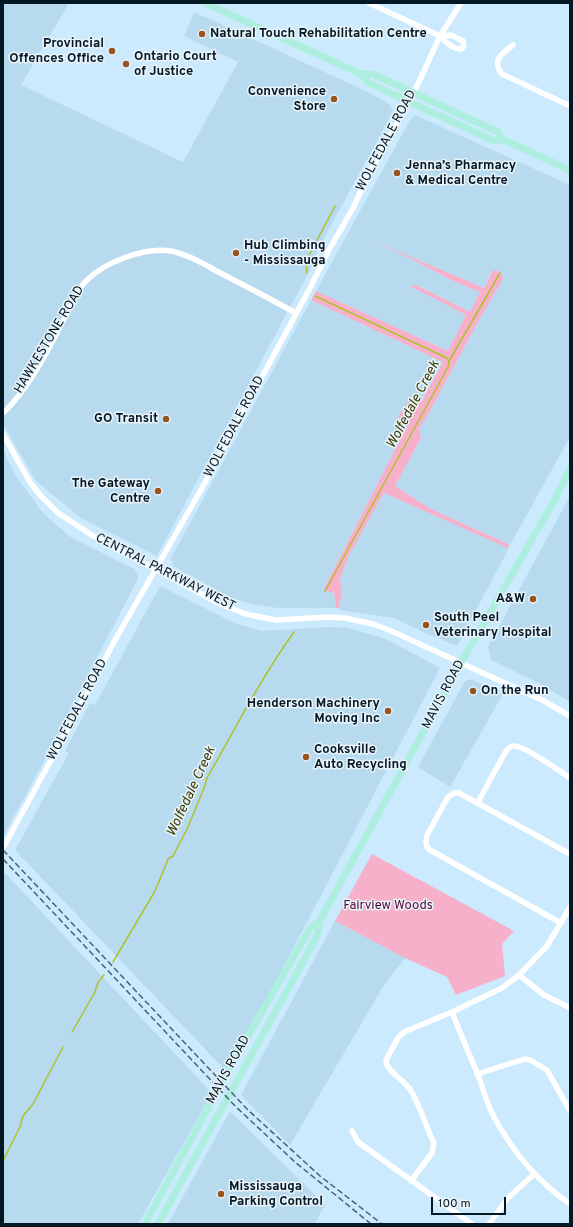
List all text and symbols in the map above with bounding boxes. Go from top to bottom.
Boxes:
place label: Natural Touch Rehabilitation Centre [210,26,427,42]
marker: Natural Touch Rehabilitation Centre [197,29,207,39]
place label: Provincial Offences Office [9,36,104,67]
marker: Provincial Offences Office [107,46,117,56]
place label: Ontario Court of Justice [134,49,217,80]
marker: Ontario Court of Justice [121,59,131,69]
place label: Convenience Store [248,84,326,115]
street label: WOLFEDALE ROAD [354,88,420,194]
marker: Convenience Store [329,94,339,104]
place label: Jenna’s Pharmacy & Medical Centre [405,158,516,189]
marker: Jenna’s Pharmacy & Medical Centre [392,168,402,178]
place label: Hub Climbing - Mississauga [244,238,326,269]
marker: Hub Climbing - Mississauga [231,248,241,258]
street label: HAWKESTONE ROAD [12,283,88,397]
water label: Wolfedale Creek [384,358,444,452]
street label: WOLFEDALE ROAD [202,374,268,480]
place label: GO Transit [94,411,158,427]
marker: GO Transit [161,414,171,424]
place label: The Gateway Centre [72,476,150,507]
marker: The Gateway Centre [153,486,163,496]
street label: CENTRAL PARKWAY WEST [92,531,238,615]
place label: A&W [496,591,525,607]
marker: A&W [528,594,538,604]
place label: South Peel Veterinary Hospital [434,610,552,641]
marker: South Peel Veterinary Hospital [421,620,431,630]
street label: WOLFEDALE ROAD [45,657,111,763]
street label: MAVIS ROAD [419,658,469,732]
place label: On the Run [481,683,549,699]
marker: On the Run [468,686,478,696]
place label: Henderson Machinery Moving Inc [247,696,380,727]
marker: Henderson Machinery Moving Inc [383,706,393,716]
place label: Cooksville Auto Recycling [314,742,407,773]
water label: Wolfedale Creek [164,744,220,840]
marker: Cooksville Auto Recycling [301,752,311,762]
park label: Fairview Woods [343,898,433,914]
street label: MAVIS ROAD [204,1033,254,1107]
place label: Mississauga Parking Control [229,1179,323,1210]
marker: Mississauga Parking Control [216,1189,226,1199]
scale bar [433,1189,508,1215]
text: 100 m [438,1196,471,1212]

